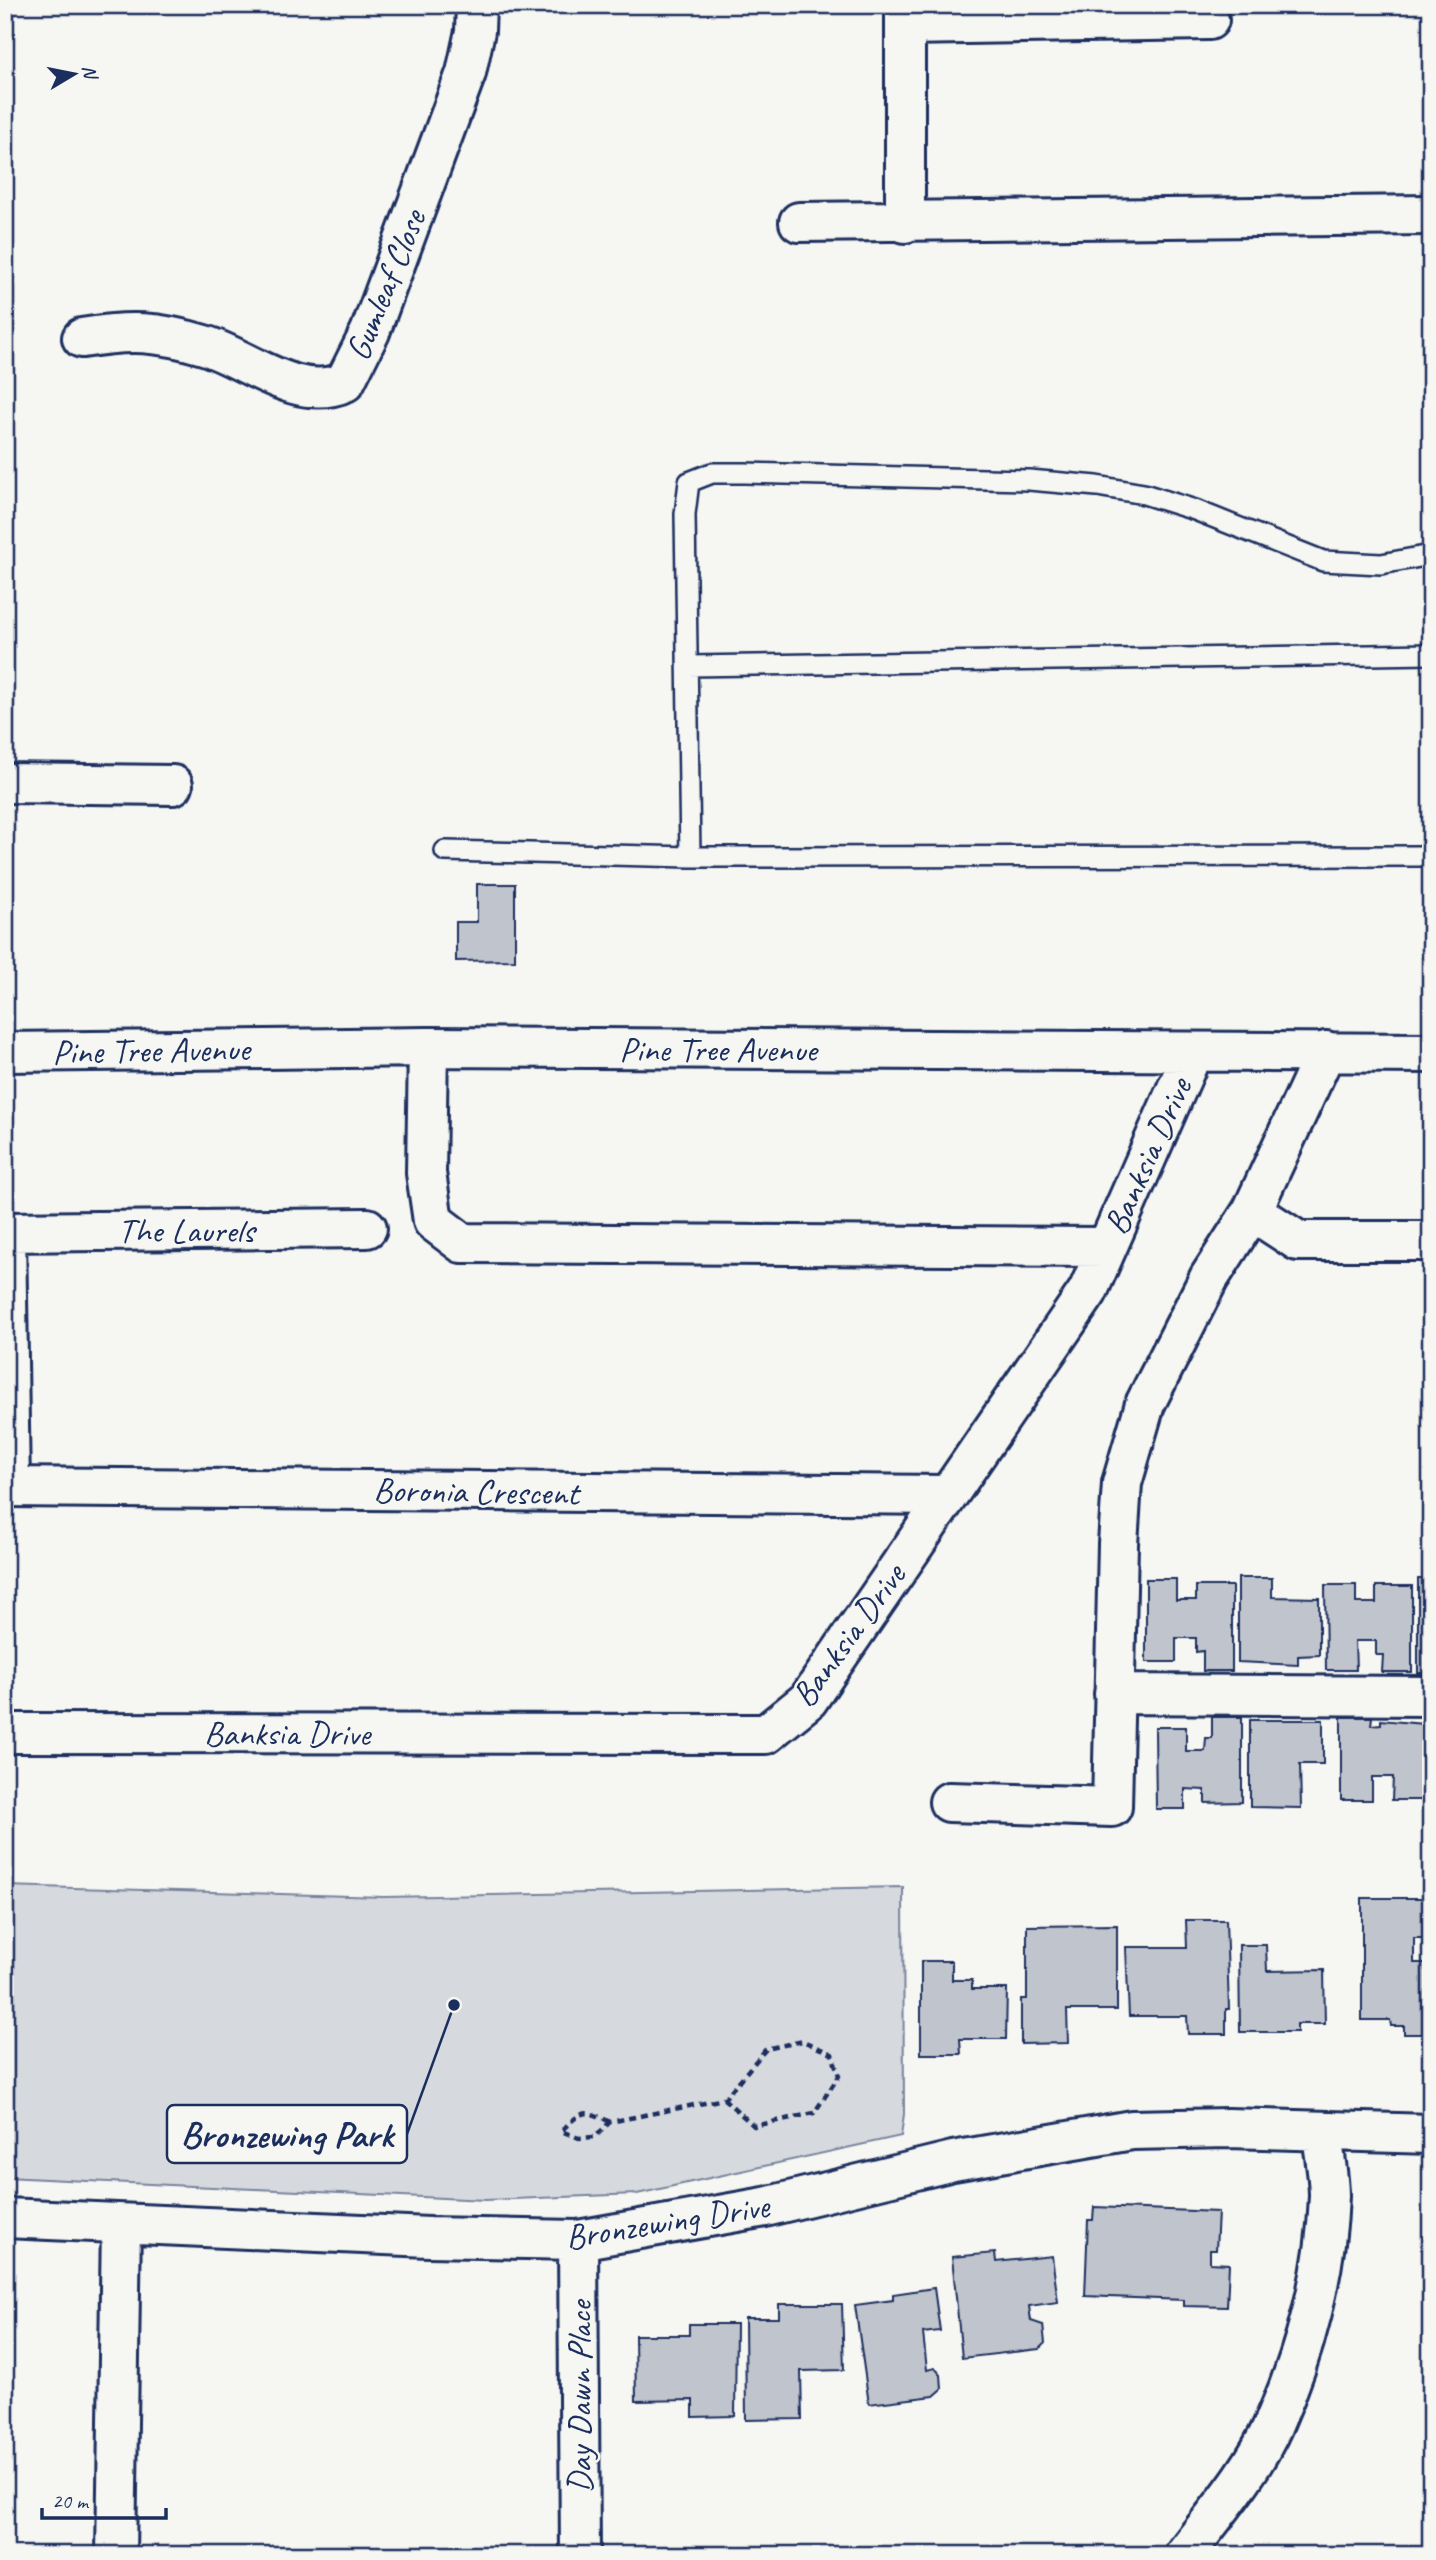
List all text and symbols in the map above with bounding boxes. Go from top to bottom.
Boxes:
north arrow [38,38,108,108]
text: N [77,63,103,82]
street label: Gumleaf Close [335,201,437,367]
street label: Pine Tree Avenue [52,1026,253,1075]
street label: Pine Tree Avenue [619,1027,819,1072]
street label: Banksia Drive [1093,1069,1203,1241]
street label: The Laurels [118,1208,257,1253]
street label: Boronia Crescent [373,1467,582,1516]
street label: Banksia Drive [781,1553,917,1716]
street label: Banksia Drive [204,1711,373,1756]
callout: Bronzewing Park [167,2105,407,2163]
text: Bronzewing Park [181,2111,396,2158]
street label: Bronzewing Drive [562,2183,775,2260]
street label: Day Dawn Place [557,2298,602,2493]
scale bar [42,2476,166,2520]
text: 20 m [52,2488,90,2514]

